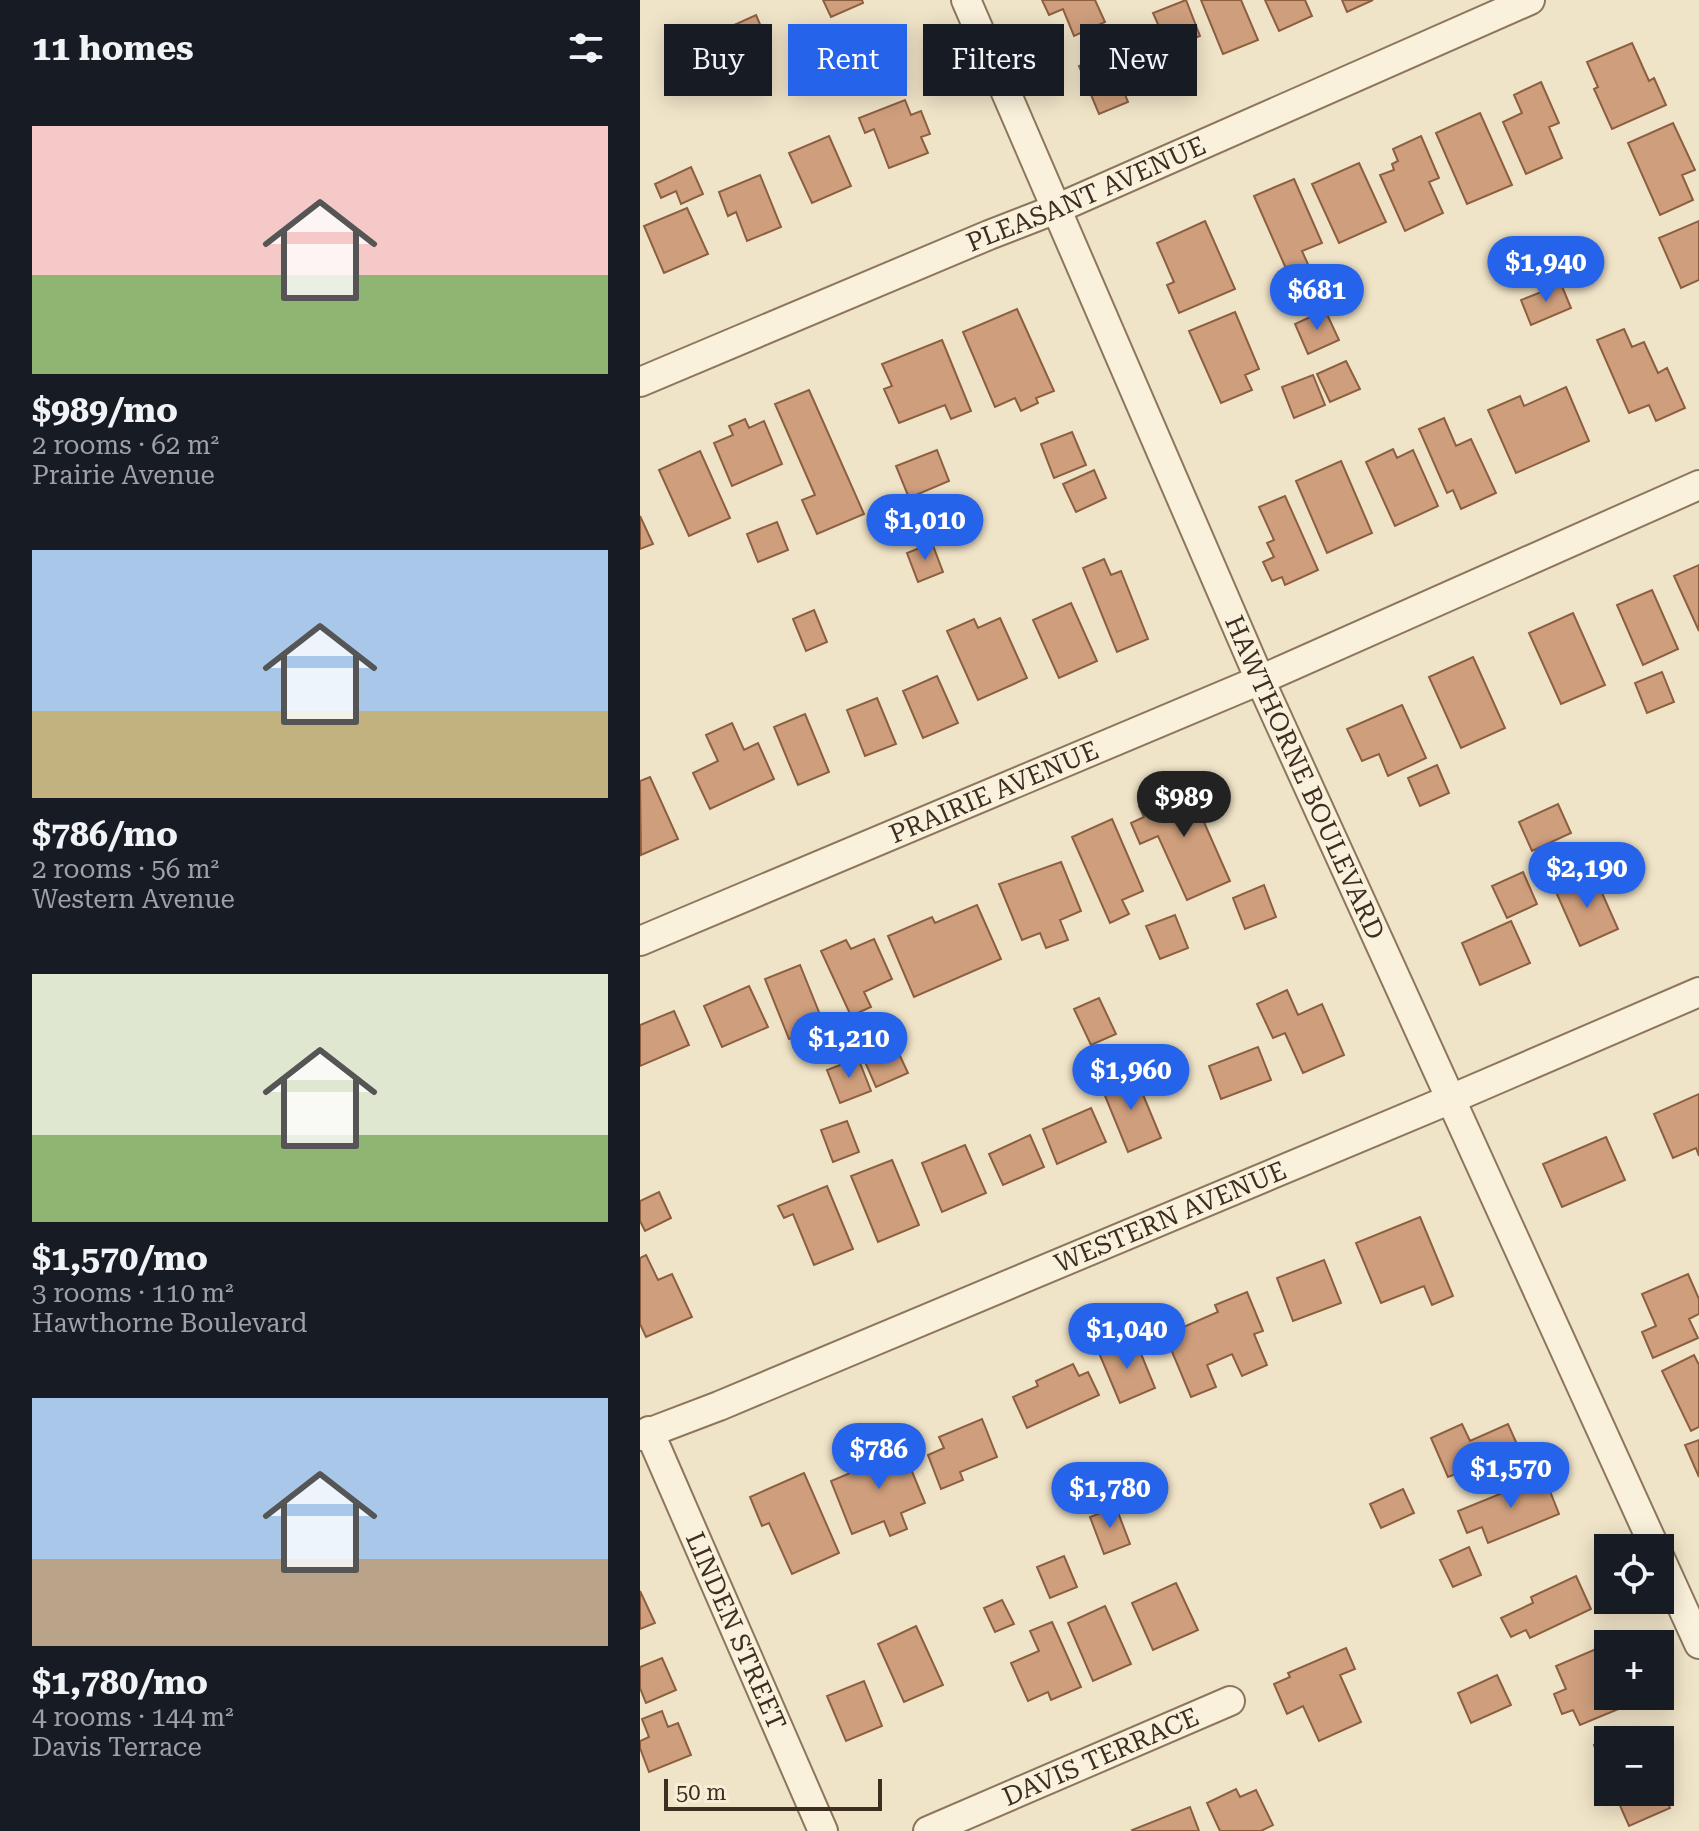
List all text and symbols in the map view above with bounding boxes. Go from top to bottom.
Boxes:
chip: Buy [664,24,772,96]
chip: Rent [788,24,907,96]
chip: Filters [923,24,1064,96]
chip: New [1080,24,1197,96]
icon: filters [564,26,608,70]
text: 11 homes [32,28,194,68]
street label: PLEASANT AVENUE [962,130,1210,258]
icon: home [248,178,392,322]
pin: $1,940 [1481,236,1611,304]
text: $1,940 [1505,247,1587,277]
pin: $681 [1270,264,1364,332]
text: $681 [1288,275,1346,305]
text: $989/mo [32,390,178,430]
text: 2 rooms · 62 m² [32,430,219,460]
text: Prairie Avenue [32,460,215,490]
pin: $1,010 [860,494,990,562]
text: $1,010 [884,505,966,535]
icon: home [248,602,392,746]
street label: HAWTHORNE BOULEVARD [1219,611,1391,944]
street label: PRAIRIE AVENUE [885,735,1103,849]
pin: $989 [1137,771,1231,839]
text: $989 [1155,782,1213,812]
text: $786/mo [32,814,178,854]
pin: $2,190 [1522,842,1652,910]
text: $2,190 [1546,853,1628,883]
text: 2 rooms · 56 m² [32,854,219,884]
text: Western Avenue [32,884,235,914]
pin: $1,210 [784,1012,914,1080]
text: $1,210 [808,1023,890,1053]
icon: home [248,1026,392,1170]
pin: $1,960 [1066,1044,1196,1112]
text: $1,960 [1090,1055,1172,1085]
street label: WESTERN AVENUE [1050,1155,1291,1279]
text: $1,570/mo [32,1238,208,1278]
text: 3 rooms · 110 m² [32,1278,234,1308]
pin: $1,040 [1062,1303,1192,1371]
text: Hawthorne Boulevard [32,1308,308,1338]
text: $1,040 [1086,1314,1168,1344]
pin: $786 [832,1423,926,1491]
text: $786 [850,1434,908,1464]
pin: $1,570 [1446,1442,1576,1510]
icon: home [248,1450,392,1594]
text: $1,570 [1470,1453,1552,1483]
pin: $1,780 [1045,1462,1175,1530]
text: $1,780 [1069,1473,1151,1503]
street label: LINDEN STREET [680,1527,792,1734]
map controls [1594,1534,1674,1806]
button: locate [1594,1534,1674,1614]
button: + [1594,1630,1674,1710]
text: $1,780/mo [32,1662,208,1702]
street label: DAVIS TERRACE [998,1701,1203,1812]
text: 4 rooms · 144 m² [32,1702,234,1732]
button: − [1594,1726,1674,1806]
text: Davis Terrace [32,1732,202,1762]
scale bar [664,1775,882,1811]
text: 50 m [676,1780,726,1805]

